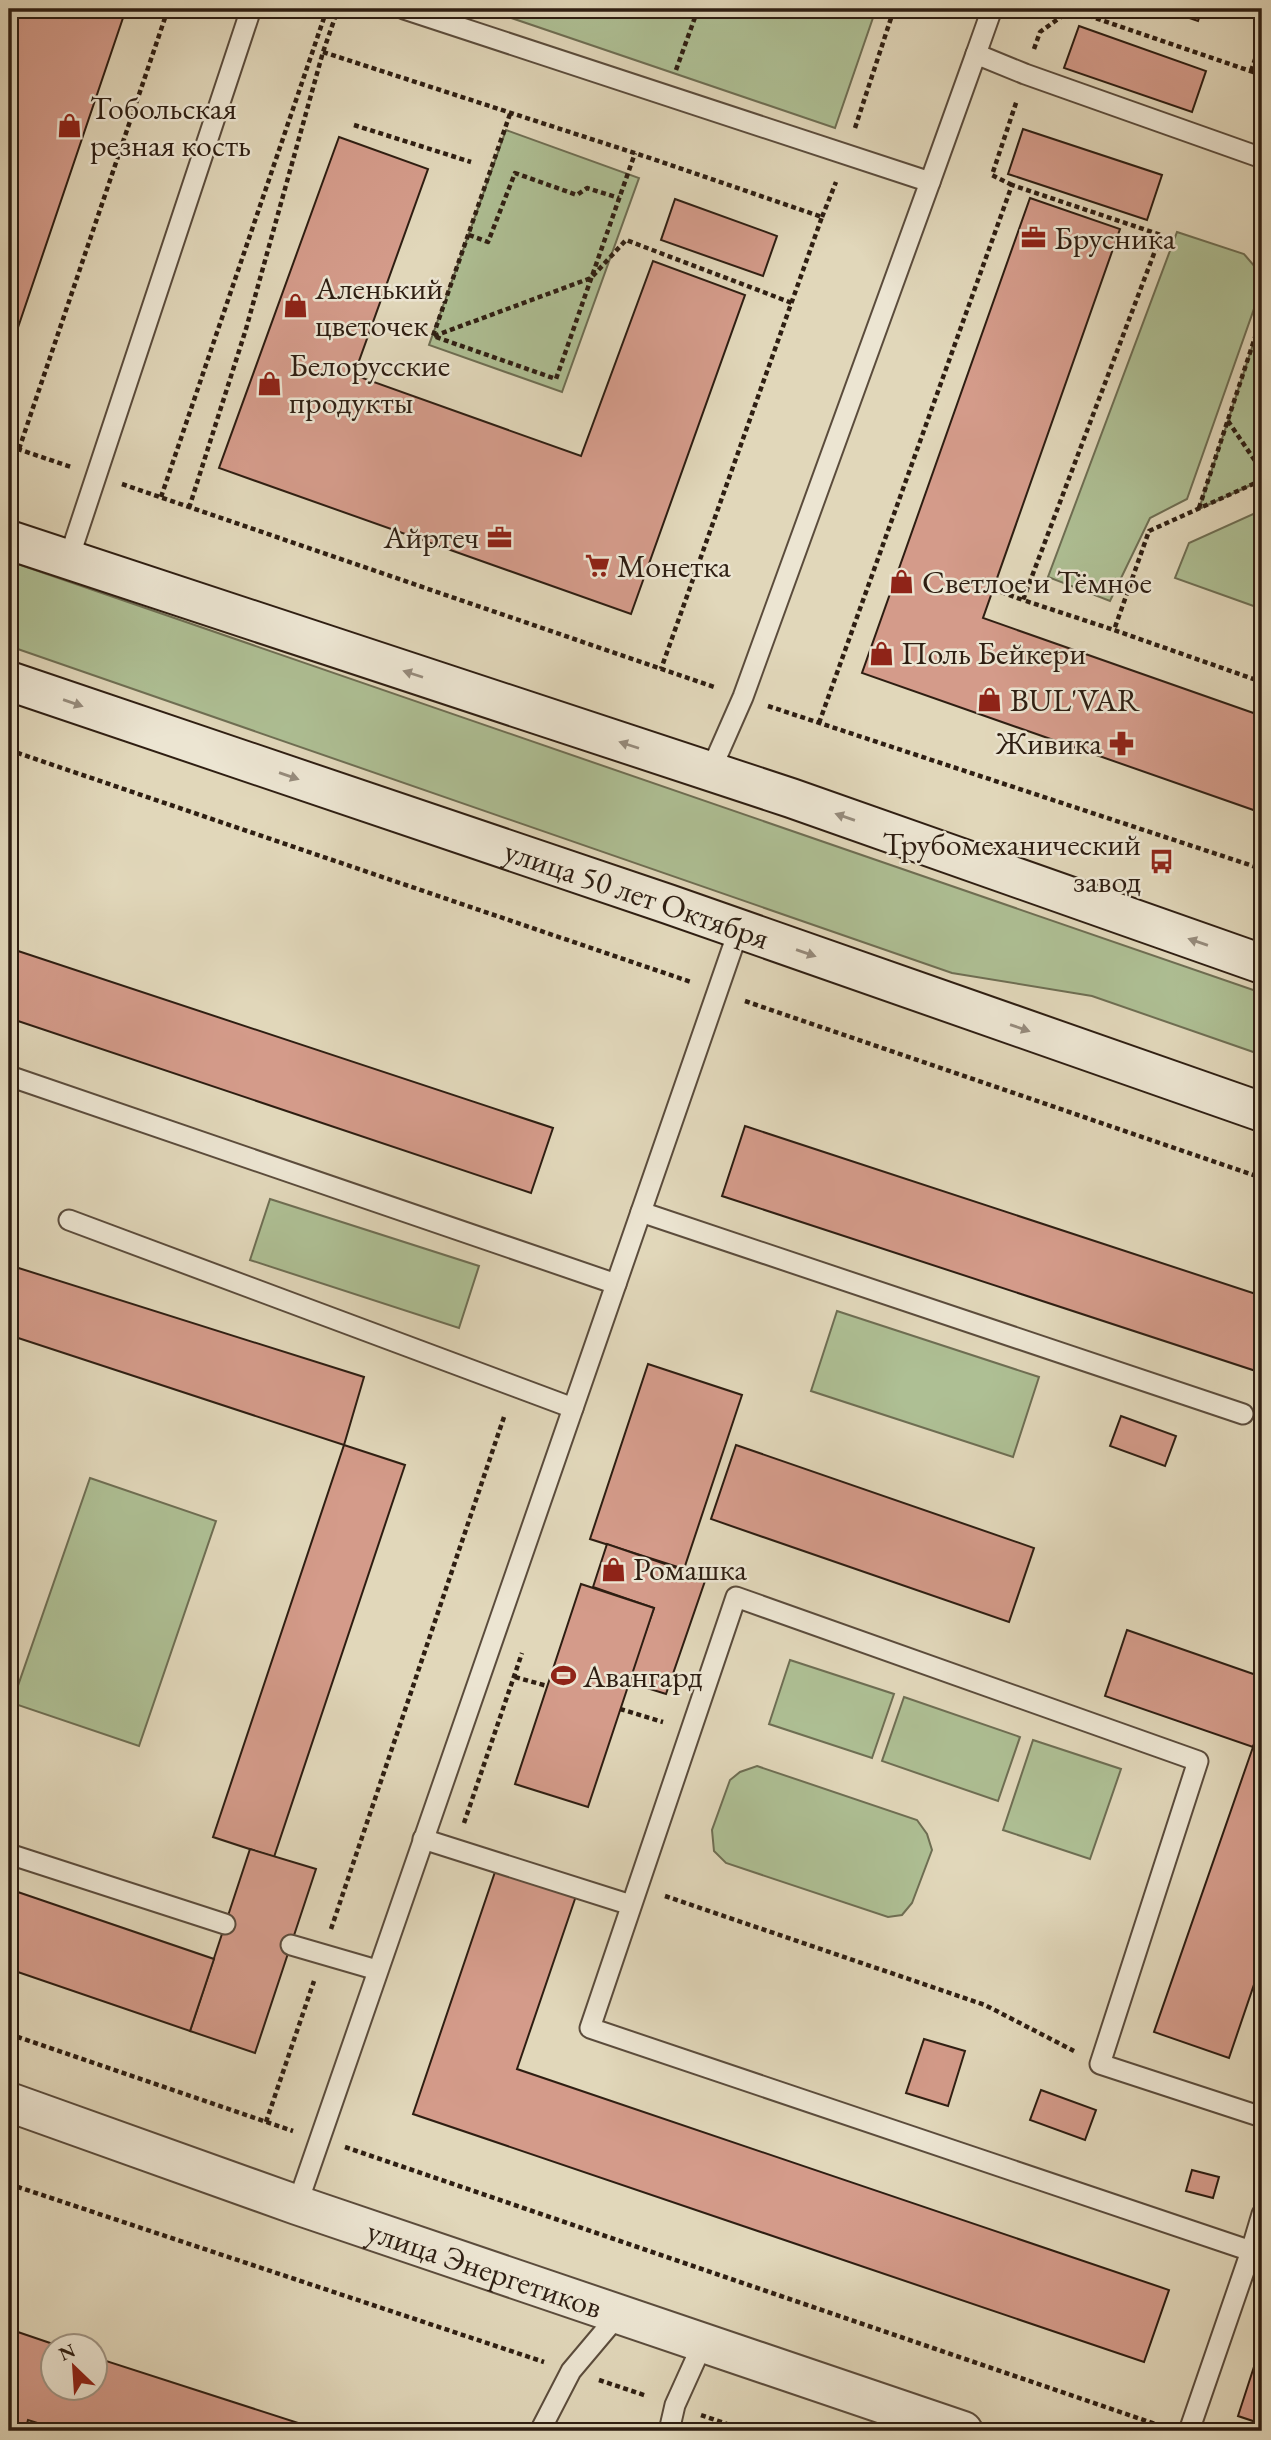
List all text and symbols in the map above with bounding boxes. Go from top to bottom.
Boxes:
place label: Тобольская резная кость [90,87,251,166]
shop icon: Тобольская резная кость [56,112,84,140]
place label: Брусника [1054,217,1176,259]
office icon: Брусника [1020,224,1048,252]
place label: Аленький цветочек [314,267,443,346]
shop icon: Аленький цветочек [281,292,309,320]
place label: Белорусские продукты [289,344,450,423]
shop icon: Белорусские продукты [255,369,283,397]
place label: Айртеч [382,516,479,558]
office icon: Айртеч [485,523,513,551]
place label: Монетка [617,545,731,587]
supermarket icon: Монетка [583,552,611,580]
place label: Светлое и Тёмное [922,561,1152,603]
shop icon: Светлое и Тёмное [888,568,916,596]
place label: Поль Бейкери [901,632,1086,674]
shop icon: Поль Бейкери [867,639,895,667]
one-way arrow [402,668,423,679]
place label: BUL'VAR [1010,679,1140,721]
shop icon: BUL'VAR [976,686,1004,714]
one-way arrow [63,698,84,709]
place label: Живика [995,722,1102,764]
pharmacy icon: Живика [1108,729,1136,757]
one-way arrow [618,739,639,750]
one-way arrow [279,771,300,782]
one-way arrow [834,811,855,822]
place label: Трубомеханический завод [883,823,1141,902]
street label: улица 50 лет Октября [499,829,775,959]
bus stop icon: Трубомеханический завод [1147,848,1175,876]
one-way arrow [1187,936,1208,947]
one-way arrow [795,948,816,959]
one-way arrow [1010,1023,1031,1034]
place label: Ромашка [633,1548,747,1590]
shop icon: Ромашка [599,1555,627,1583]
place label: Авангард [582,1655,703,1697]
sports icon: Авангард [549,1662,577,1690]
street label: улица Энергетиков [362,2209,608,2328]
north arrow [38,2332,108,2402]
text: N [55,2337,80,2367]

